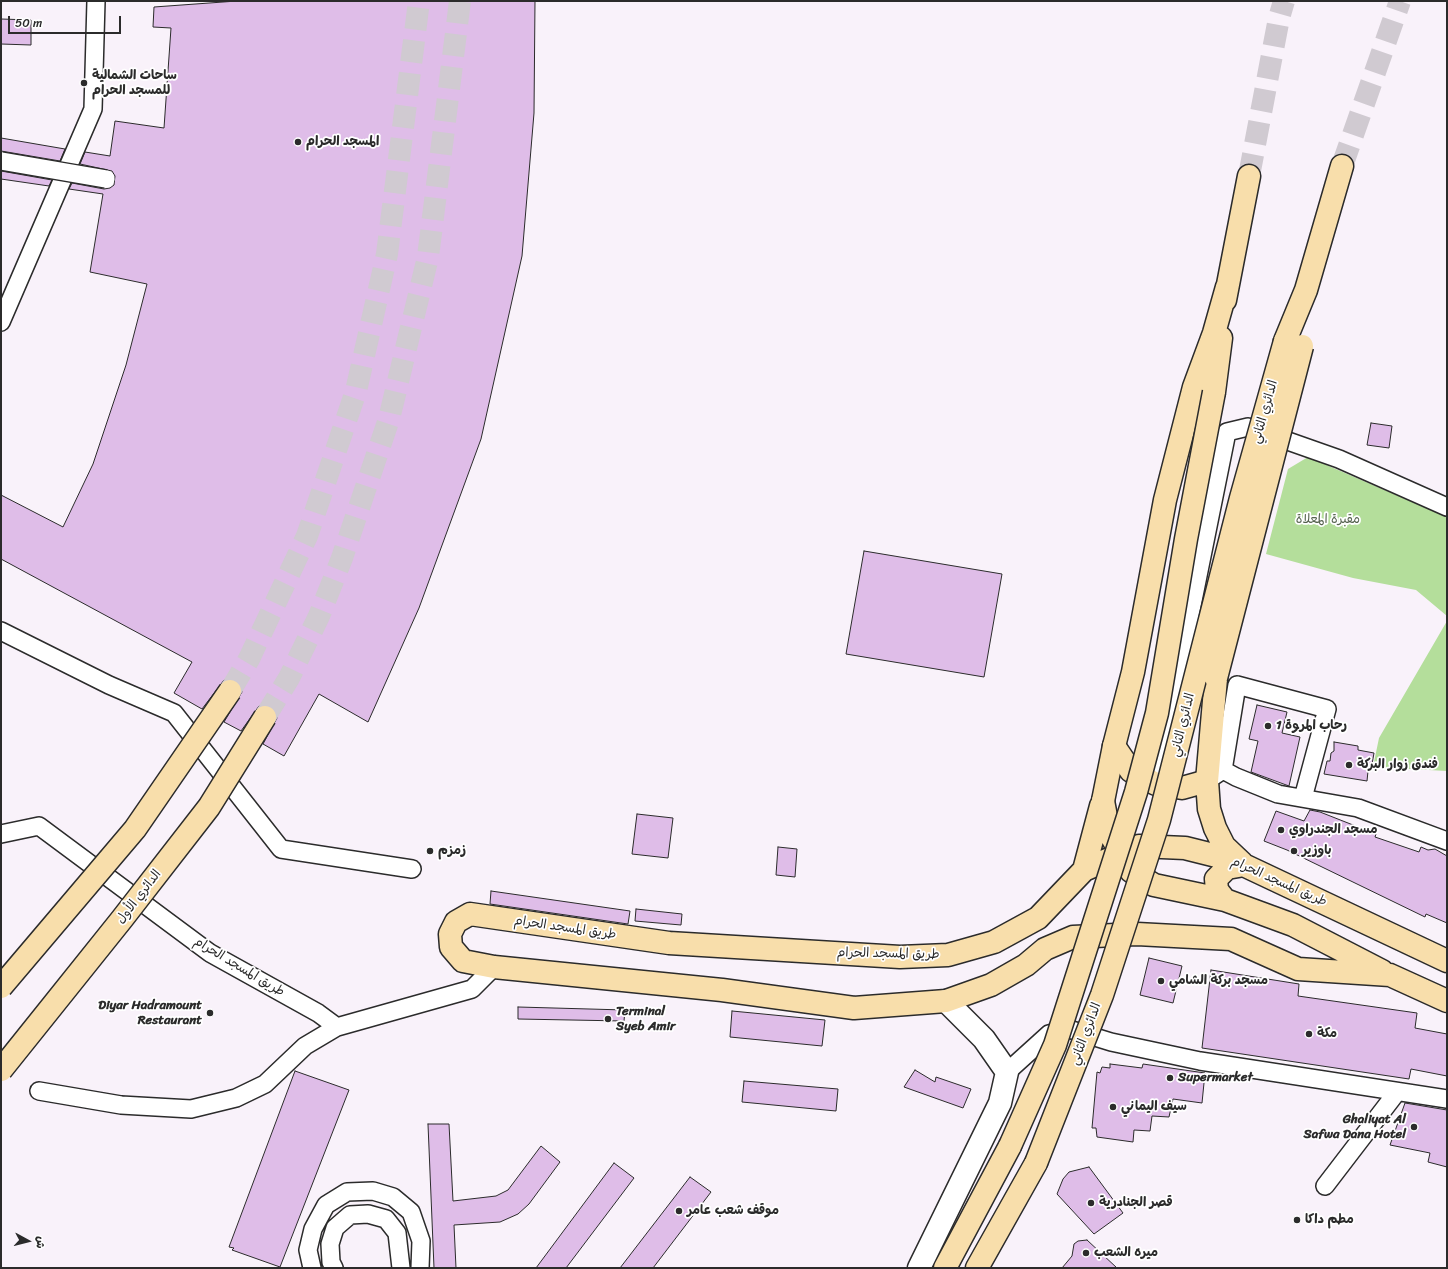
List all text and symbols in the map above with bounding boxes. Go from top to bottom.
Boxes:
scale bar [10,8,123,34]
text: 50 m [15,12,42,34]
place label: ساحات الشمالية للمسجد الحرام [92,68,177,99]
marker: ساحات الشمالية للمسجد الحرام [79,78,89,88]
place label: المسجد الحرام [306,134,379,150]
marker: المسجد الحرام [293,137,303,147]
street label: الدائري الثاني [1248,378,1282,446]
park label: مقبرة المعلاة [1296,512,1360,528]
street label: الدائري الثاني [1168,691,1198,759]
place label: رحاب المروة 1 [1276,718,1347,734]
marker: رحاب المروة 1 [1263,721,1273,731]
place label: فندق زوار البركة [1357,757,1438,773]
marker: فندق زوار البركة [1344,760,1354,770]
place label: مسجد الجندراوي [1289,822,1377,838]
marker: مسجد الجندراوي [1276,825,1286,835]
place label: زمزم [438,843,466,859]
place label: باوزير [1302,843,1332,859]
marker: زمزم [425,846,435,856]
marker: باوزير [1289,846,1299,856]
street label: طريق المسجد الحرام [1229,854,1329,910]
street label: الدائري الأول [113,867,165,927]
street label: طريق المسجد الحرام [513,913,617,943]
street label: طريق المسجد الحرام [191,934,287,1000]
street label: طريق المسجد الحرام [836,945,940,963]
place label: مسجد بركة الشامي [1169,973,1268,989]
marker: مسجد بركة الشامي [1156,976,1166,986]
place label: Diyar Hadramount Restaurant [98,998,202,1029]
street label: الدائري الثاني [1067,1001,1105,1067]
place label: Terminal Syeb Amir [616,1004,675,1035]
marker: Diyar Hadramount Restaurant [205,1008,215,1018]
marker: Terminal Syeb Amir [603,1014,613,1024]
place label: مكة [1317,1026,1337,1042]
marker: مكة [1304,1029,1314,1039]
place label: Supermarket [1178,1070,1253,1086]
marker: Supermarket [1165,1073,1175,1083]
place label: سيف اليماني [1121,1099,1187,1115]
marker: سيف اليماني [1108,1102,1118,1112]
place label: Ghaliyat Al Safwa Dana Hotel [1304,1112,1406,1143]
marker: Ghaliyat Al Safwa Dana Hotel [1409,1122,1419,1132]
place label: قصر الجنادرية [1099,1195,1173,1211]
marker: قصر الجنادرية [1086,1198,1096,1208]
place label: موقف شعب عامر [687,1203,779,1219]
marker: موقف شعب عامر [674,1206,684,1216]
place label: مطم داكا [1305,1212,1354,1228]
marker: مطم داكا [1292,1215,1302,1225]
north arrow [8,1221,48,1261]
text: ش [30,1235,51,1250]
place label: ميره الشعب [1094,1245,1158,1261]
marker: ميره الشعب [1081,1248,1091,1258]

